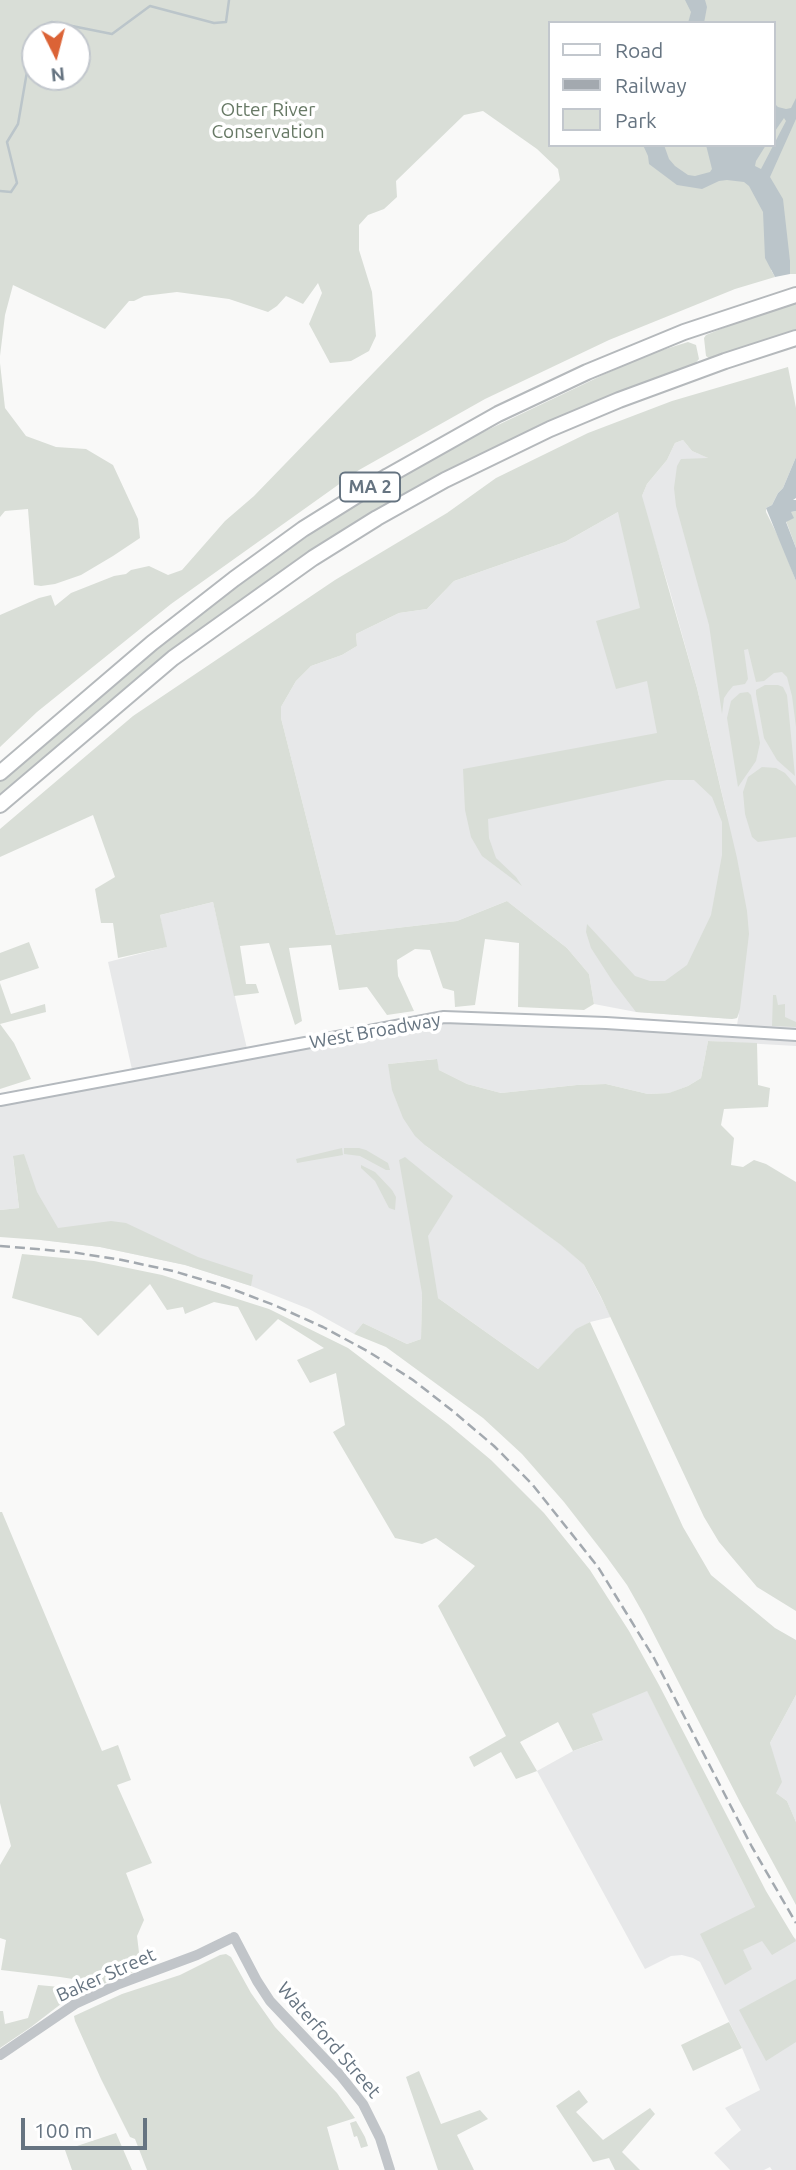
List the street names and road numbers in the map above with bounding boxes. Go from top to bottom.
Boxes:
road number: MA 2 [340,472,400,502]
street label: West Broadway [308,1008,442,1054]
street label: Baker Street [53,1943,159,2007]
street label: Waterford Street [272,1977,386,2103]

